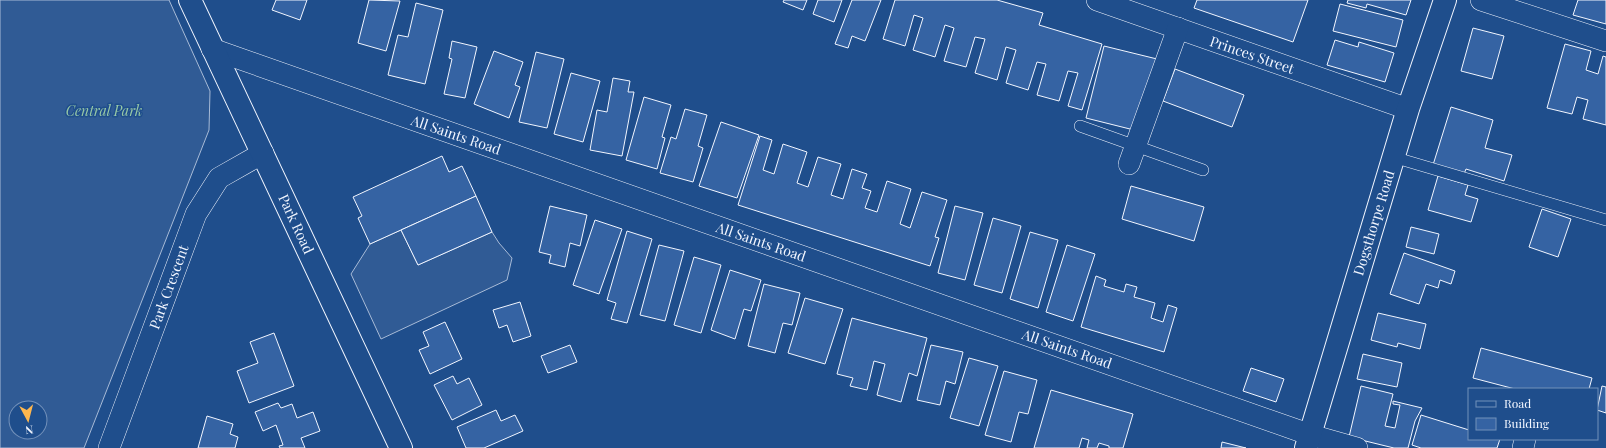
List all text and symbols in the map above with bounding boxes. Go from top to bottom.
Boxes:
street label: Princes Street [1207,31,1298,78]
park label: Central Park [66,101,142,120]
street label: All Saints Road [408,110,504,159]
street label: Dogsthorpe Road [1348,168,1399,278]
street label: Park Road [274,191,319,257]
street label: All Saints Road [713,217,809,266]
street label: Park Crescent [145,241,193,332]
street label: All Saints Road [1019,324,1115,373]
legend [1468,388,1598,440]
text: Road [1504,395,1531,411]
north arrow [8,400,48,440]
text: Building [1504,415,1550,431]
text: N [24,422,34,438]

